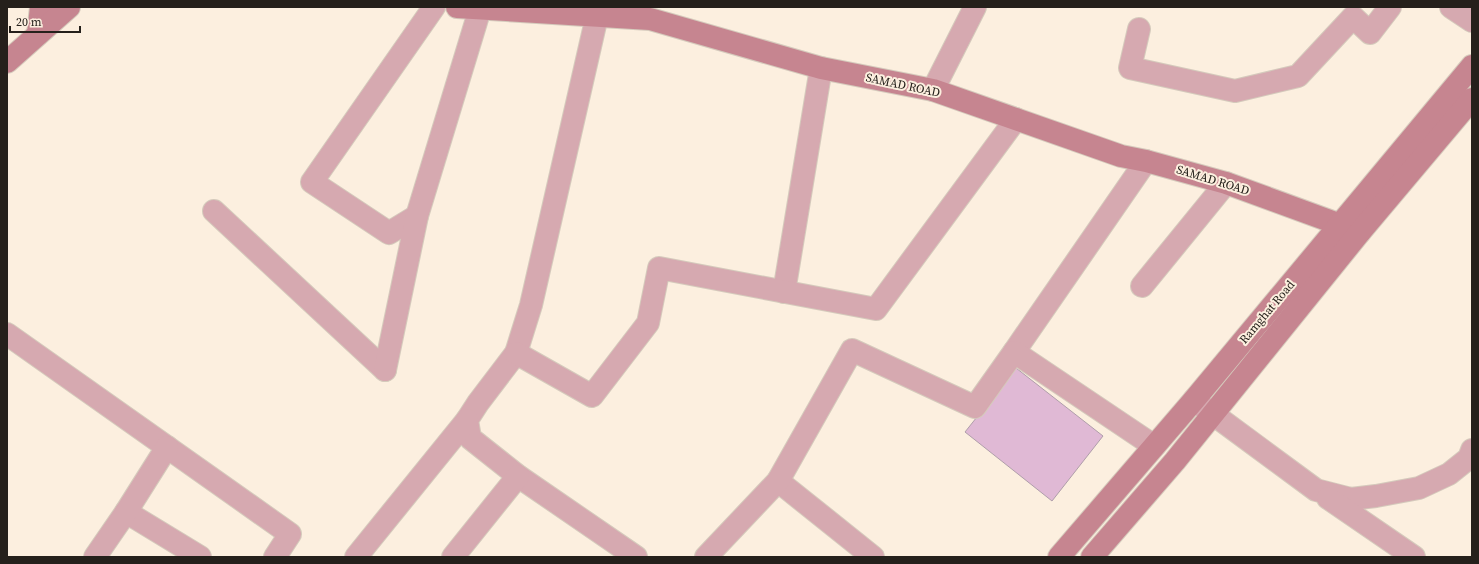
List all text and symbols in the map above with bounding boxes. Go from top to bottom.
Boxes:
scale bar [10,8,80,34]
text: 20 m [16,14,42,30]
street label: SAMAD ROAD [864,69,942,101]
street label: SAMAD ROAD [1174,161,1252,199]
street label: Ramghat Road [1236,277,1298,347]

